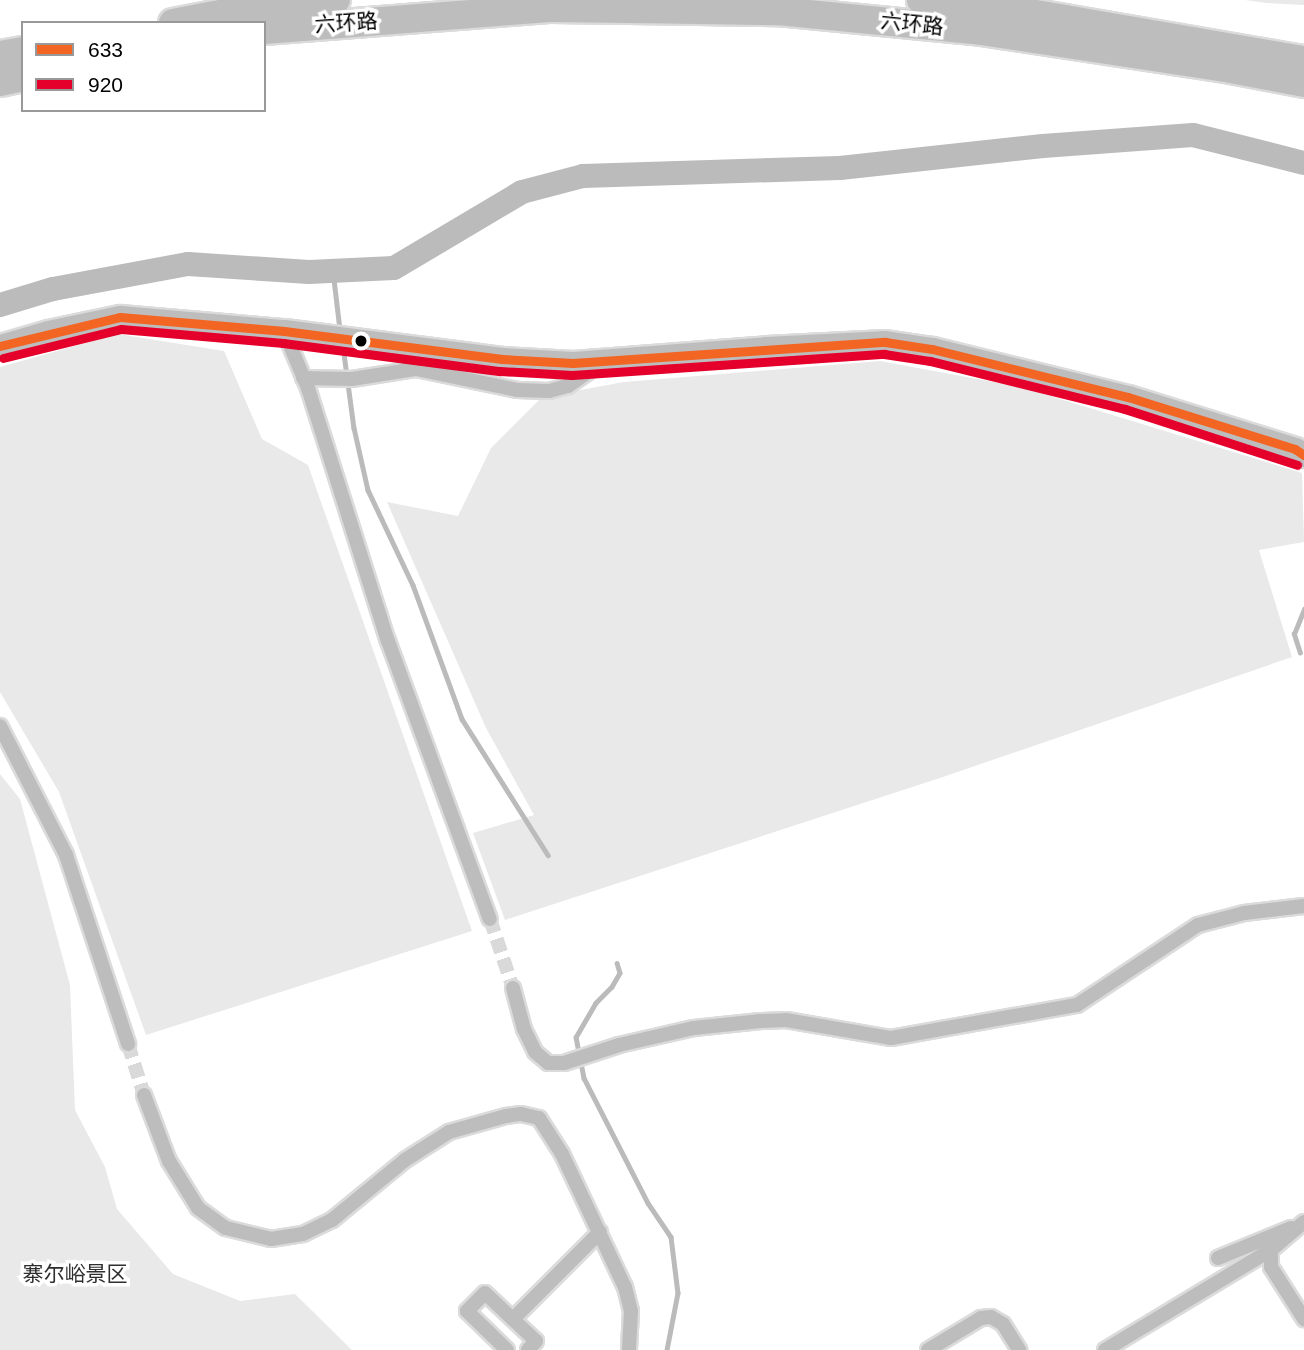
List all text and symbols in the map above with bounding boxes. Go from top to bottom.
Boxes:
street label: 六环路 [314,8,378,38]
street label: 六环路 [879,8,945,40]
legend [21,21,266,112]
text: 633 [88,38,123,61]
text: 920 [88,73,123,96]
unlabelled marker [354,334,368,348]
park label: 寨尔峪景区 [23,1261,127,1287]

